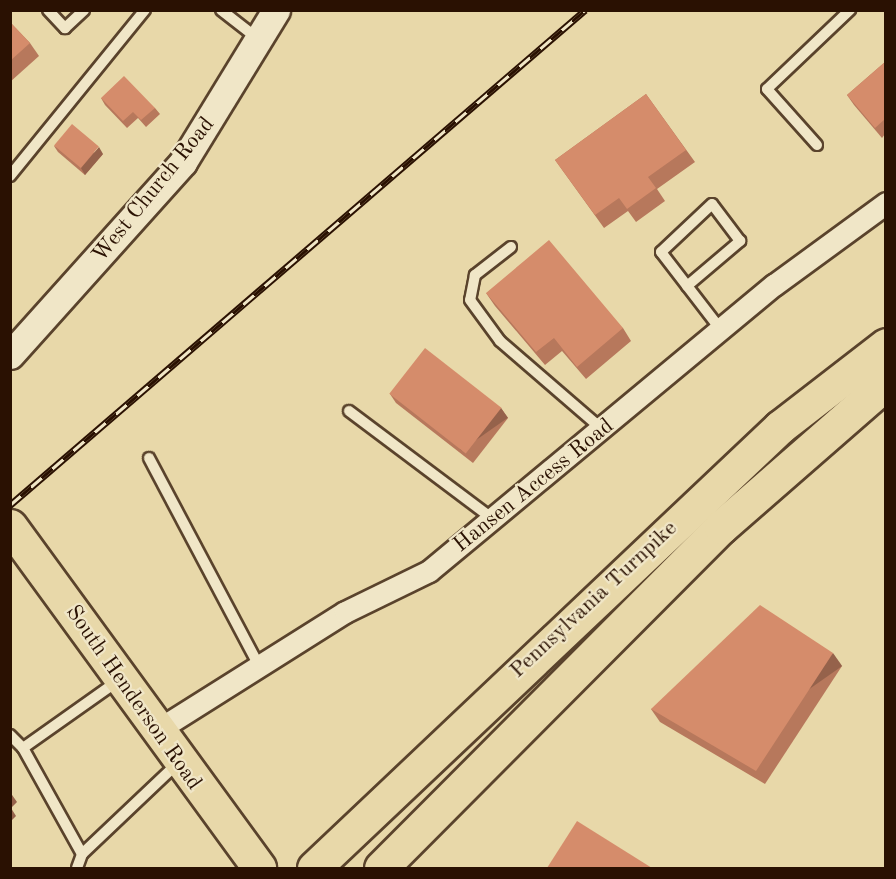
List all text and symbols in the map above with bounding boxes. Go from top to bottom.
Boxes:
street label: West Church Road [87,112,221,268]
street label: Hansen Access Road [449,413,619,559]
street label: Pennsylvania Turnpike [505,516,683,684]
street label: South Henderson Road [59,600,207,796]

